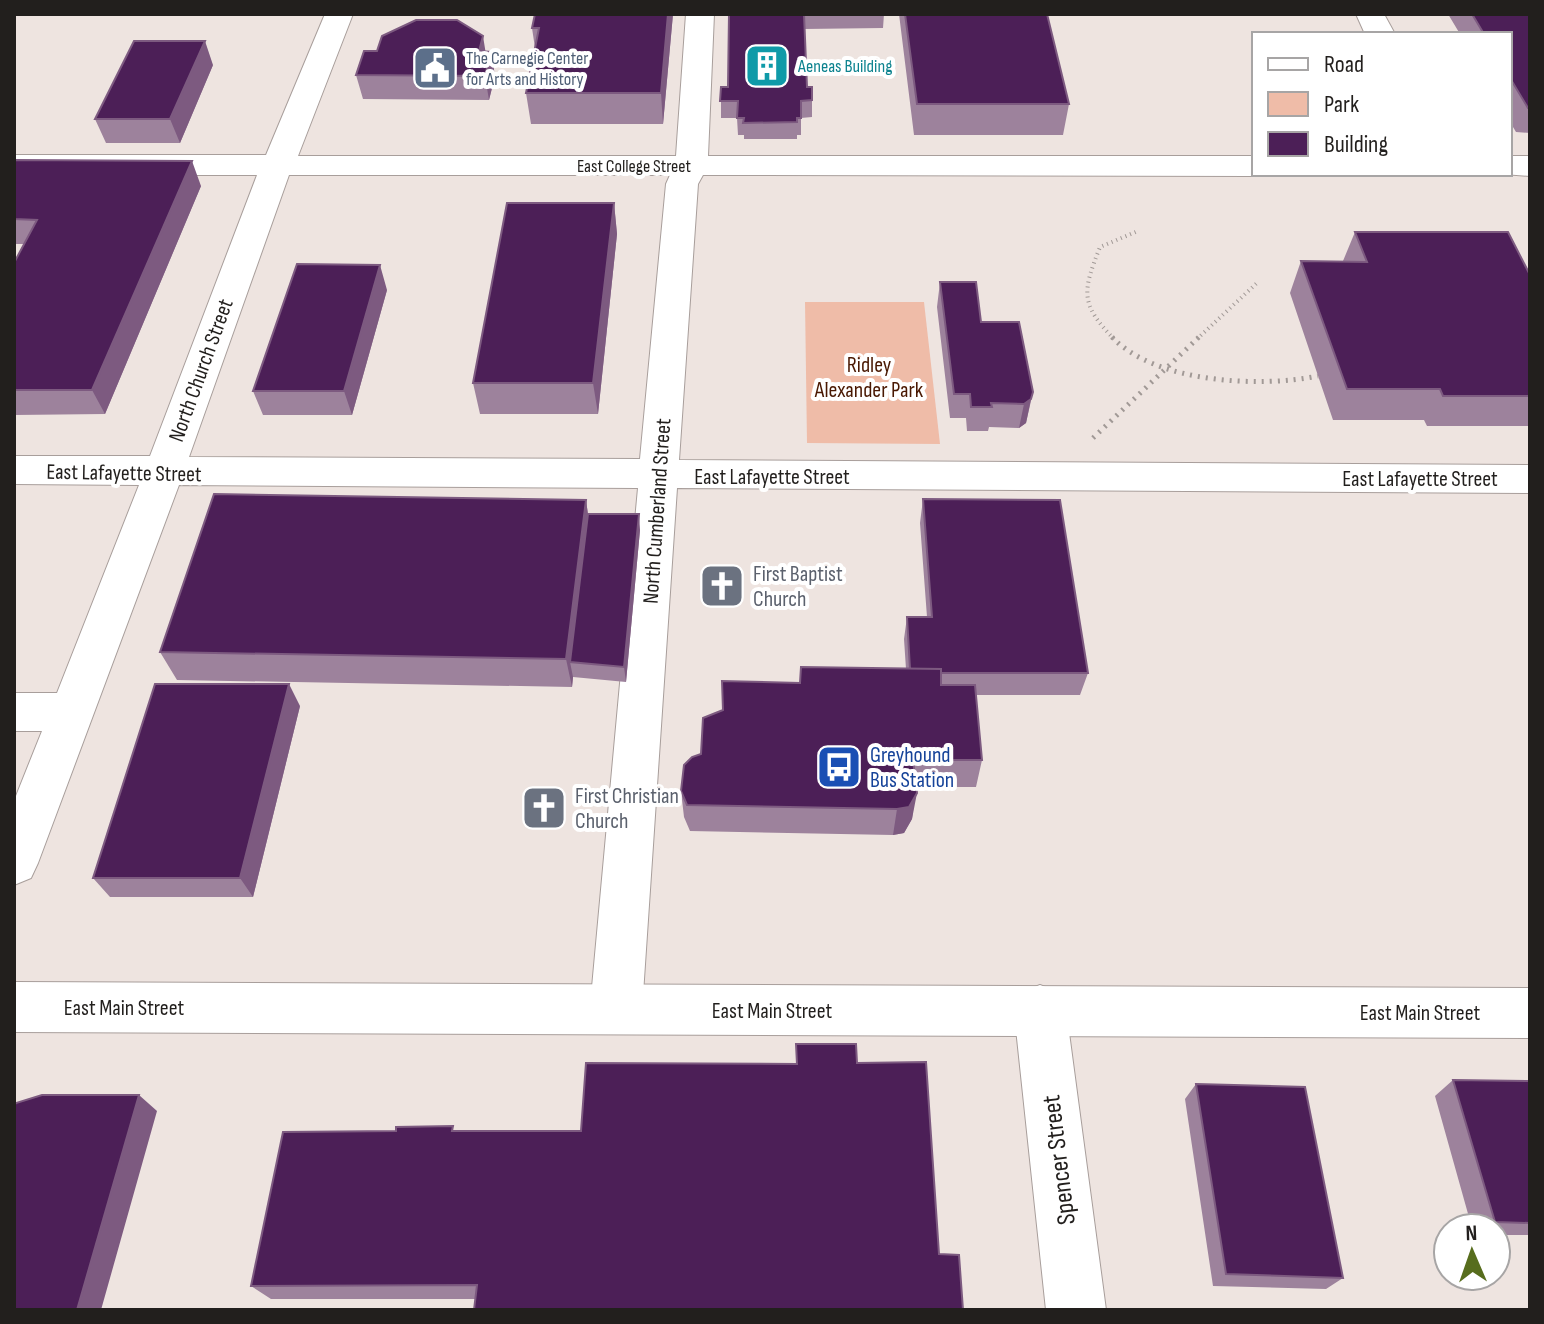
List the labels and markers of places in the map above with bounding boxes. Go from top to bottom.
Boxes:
building icon: Aeneas Building [743,42,791,90]
public building icon: The Carnegie Center for Arts and History [411,44,459,92]
place label: The Carnegie Center for Arts and History [466,48,588,90]
place label: Aeneas Building [797,56,892,77]
place label: First Baptist Church [753,561,843,613]
church icon: First Baptist Church [698,562,746,610]
place label: Greyhound Bus Station [870,742,954,794]
bus stop icon: Greyhound Bus Station [815,743,863,791]
place label: First Christian Church [575,783,679,835]
church icon: First Christian Church [520,784,568,832]

